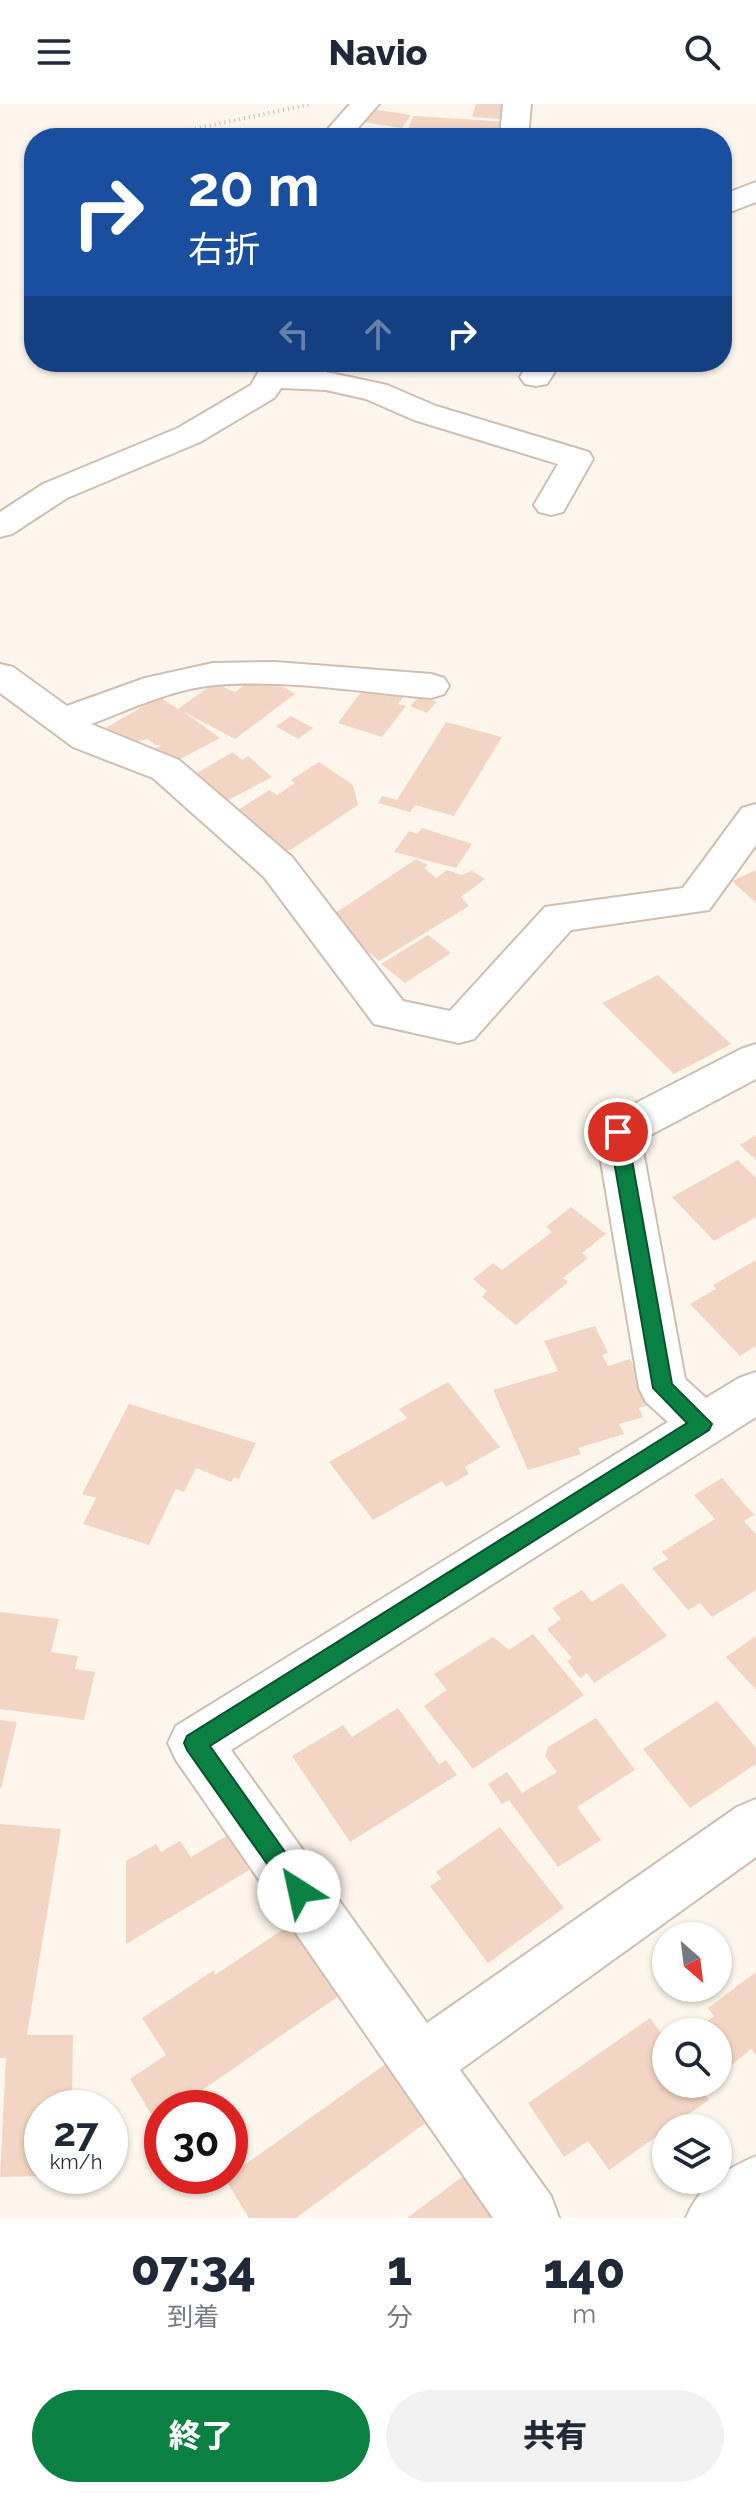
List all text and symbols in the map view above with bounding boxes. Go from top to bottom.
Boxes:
icon: menu [32,30,76,74]
icon: search [680,30,724,74]
text: Navio [328,31,428,73]
text: 20 m [188,153,320,219]
icon: right [56,160,160,264]
text: 右折 [188,228,260,270]
icon: left [272,312,316,356]
icon: ahead [356,312,400,356]
icon: right [440,312,484,356]
pin [584,1098,652,1166]
icon: arrive [596,1110,640,1154]
position arrow [257,1849,341,1933]
north arrow [652,1922,732,2002]
map controls [652,1922,732,2194]
button: search [652,2018,732,2098]
speed limit sign: 30 [144,2090,248,2194]
text: 27 [53,2108,98,2155]
button: layers [652,2114,732,2194]
text: km/h [50,2150,102,2174]
text: 07:34 [131,2240,256,2296]
text: 1 [387,2240,412,2296]
text: 140 [543,2243,625,2299]
text: m [572,2299,596,2329]
text: 到着 [167,2302,219,2332]
text: 分 [387,2302,413,2332]
button: 終了 [32,2390,370,2482]
button: 共有 [386,2390,724,2482]

